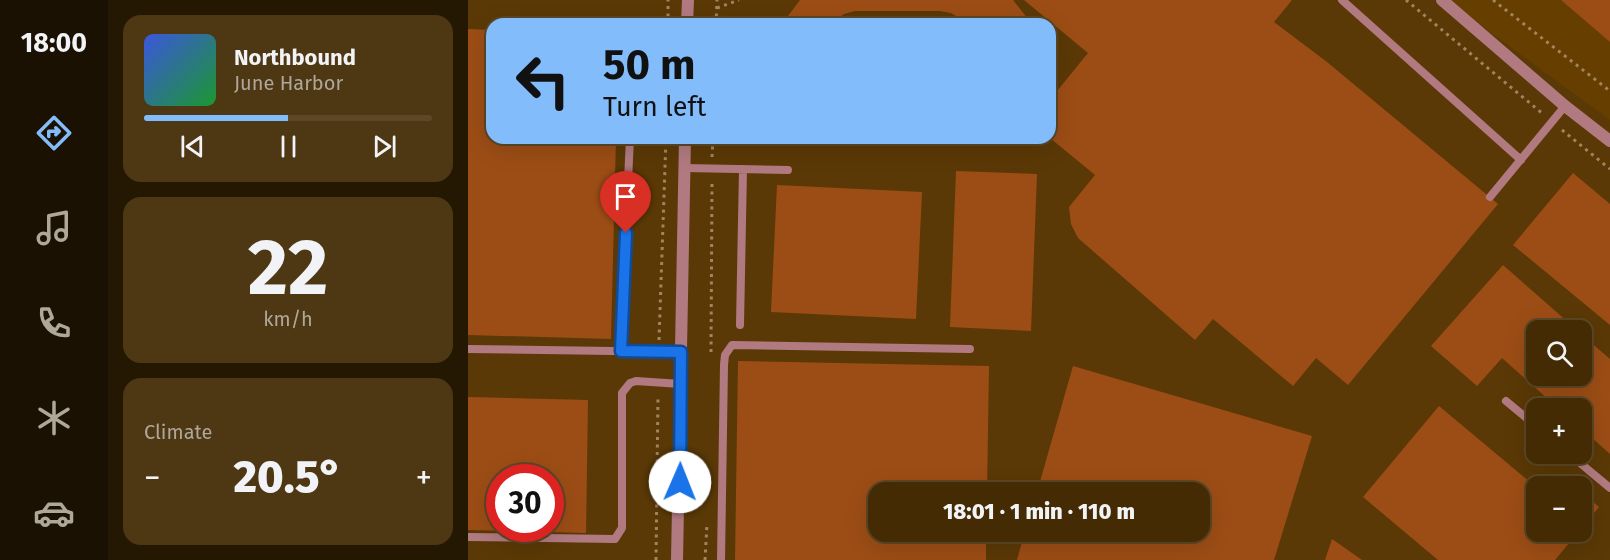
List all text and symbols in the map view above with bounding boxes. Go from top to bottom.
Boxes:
text: 18:00 [21,27,87,59]
text: 50 m [603,40,696,90]
icon: left [504,42,582,120]
text: Northbound [234,44,356,71]
text: June Harbor [234,71,343,95]
text: Turn left [603,91,706,123]
icon: directions [33,112,75,154]
icon: previous [176,130,209,163]
icon: pause [272,130,305,163]
icon: next [368,130,401,163]
pin [600,171,651,233]
icon: arrive [609,180,642,213]
icon: music [33,207,75,249]
text: 22 [248,221,328,315]
icon: phone [33,302,75,344]
text: km/h [263,307,313,331]
map controls [1526,320,1592,542]
button: search [1526,320,1592,386]
icon: climate [33,397,75,439]
button: + [1526,398,1592,464]
text: Climate [144,420,212,444]
text: 20.5° [233,450,343,504]
position arrow [648,450,712,514]
text: − [144,458,161,498]
text: + [416,458,432,498]
speed limit sign: 30 [486,464,564,542]
button: − [1526,476,1592,542]
icon: car [33,492,75,534]
text: 18:01 · 1 min · 110 m [943,498,1135,525]

